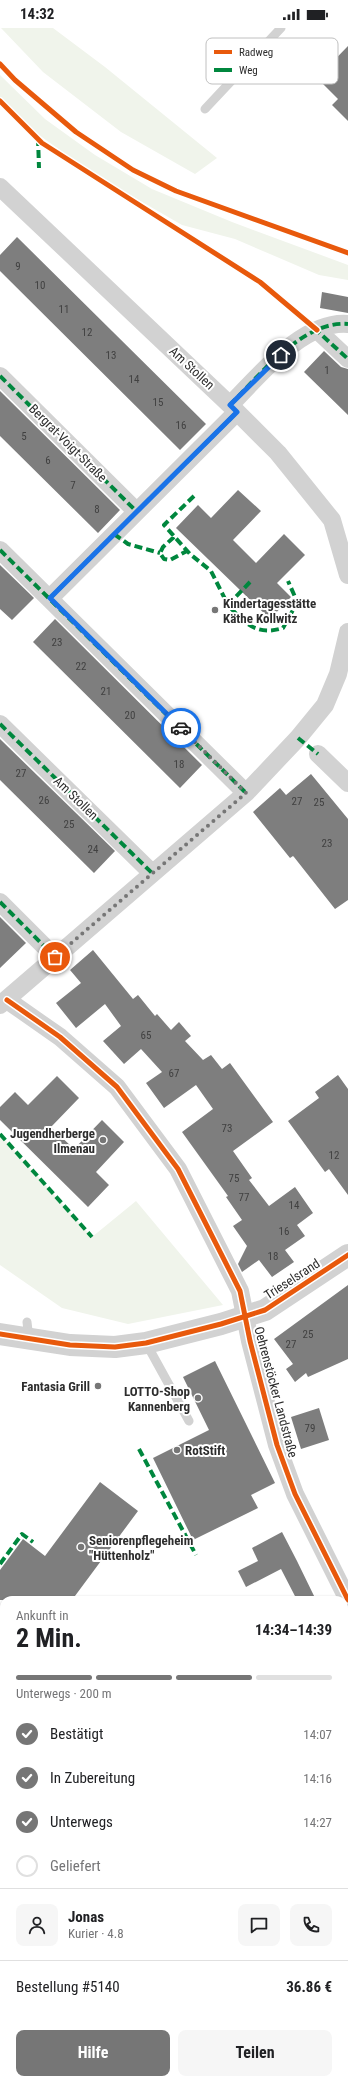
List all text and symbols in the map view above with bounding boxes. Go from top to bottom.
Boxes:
text: 14:32 [20,5,54,23]
legend [206,38,338,84]
text: Radweg [239,46,273,59]
text: Weg [239,64,258,77]
house number: 9 [15,260,21,273]
house number: 10 [35,279,45,292]
house number: 11 [59,303,69,316]
house number: 12 [82,326,92,339]
pin [264,338,298,372]
street label: Am Stollen [167,344,217,392]
icon: home [270,344,292,366]
house number: 13 [106,349,116,362]
house number: 1 [324,364,330,377]
house number: 14 [129,373,140,386]
house number: 15 [153,396,163,409]
street label: Bergrat-Voigt-Straße [26,401,110,485]
house number: 16 [176,419,186,432]
house number: 5 [21,430,27,443]
house number: 6 [45,454,51,467]
house number: 7 [70,479,76,492]
house number: 8 [94,503,100,516]
place label: Kindertagesstätte Käthe Kollwitz [223,596,316,626]
marker: Kindertagesstätte Käthe Kollwitz [210,605,220,615]
house number: 23 [52,636,62,649]
house number: 22 [76,660,86,673]
house number: 21 [101,685,111,698]
courier [161,708,201,748]
house number: 20 [125,709,135,722]
icon: car [170,717,192,739]
house number: 18 [174,758,184,771]
house number: 27 [16,767,26,780]
street label: Am Stollen [51,773,101,823]
house number: 26 [39,794,49,807]
house number: 27 [292,795,302,808]
house number: 25 [314,796,324,809]
house number: 25 [64,818,74,831]
house number: 23 [322,837,332,850]
house number: 24 [88,843,99,856]
pin [38,940,72,974]
icon: bag [44,946,66,968]
house number: 65 [141,1029,151,1042]
house number: 67 [169,1067,179,1080]
house number: 73 [222,1122,232,1135]
place label: Jugendherberge Ilmenau [10,1126,95,1156]
marker: Jugendherberge Ilmenau [98,1135,108,1145]
house number: 12 [329,1149,339,1162]
house number: 75 [229,1172,239,1185]
house number: 77 [239,1191,249,1204]
house number: 14 [289,1199,300,1212]
house number: 16 [279,1225,289,1238]
house number: 18 [268,1250,278,1263]
street label: Trieselsrand [262,1256,322,1302]
street label: Oehrenstöcker Landstraße [251,1325,301,1459]
house number: 25 [303,1328,313,1341]
house number: 27 [286,1338,296,1351]
place label: Fantasia Grill [21,1379,90,1394]
marker: Fantasia Grill [93,1381,103,1391]
place label: LOTTO-Shop Kannenberg [124,1384,190,1414]
marker: LOTTO-Shop Kannenberg [193,1393,203,1403]
house number: 79 [305,1422,315,1435]
place label: RotStift [185,1443,225,1458]
marker: RotStift [172,1445,182,1455]
place label: Seniorenpflegeheim "Hüttenholz" [89,1533,193,1563]
marker: Seniorenpflegeheim "Hüttenholz" [76,1542,86,1552]
text: Ankunft in [16,1608,68,1623]
text: 14:34–14:39 [255,1621,332,1639]
text: 2 Min. [16,1623,82,1653]
text: Unterwegs · 200 m [16,1686,112,1701]
icon: check [16,1723,38,1745]
text: Bestätigt [50,1725,103,1743]
text: 14:07 [303,1727,332,1742]
icon: check [16,1767,38,1789]
text: In Zubereitung [50,1769,135,1787]
text: 14:16 [303,1771,332,1786]
icon: check [16,1811,38,1833]
text: Unterwegs [50,1813,113,1831]
text: 14:27 [303,1815,332,1830]
text: Geliefert [50,1857,101,1875]
button: person [16,1904,58,1946]
button: chat [238,1904,280,1946]
button: phone [290,1904,332,1946]
text: Jonas [68,1908,104,1926]
text: Kurier · 4.8 [68,1926,124,1941]
text: Bestellung #5140 [16,1978,120,1996]
text: 36.86 € [286,1978,332,1996]
button: Hilfe [16,2030,170,2076]
button: Teilen [178,2030,332,2076]

